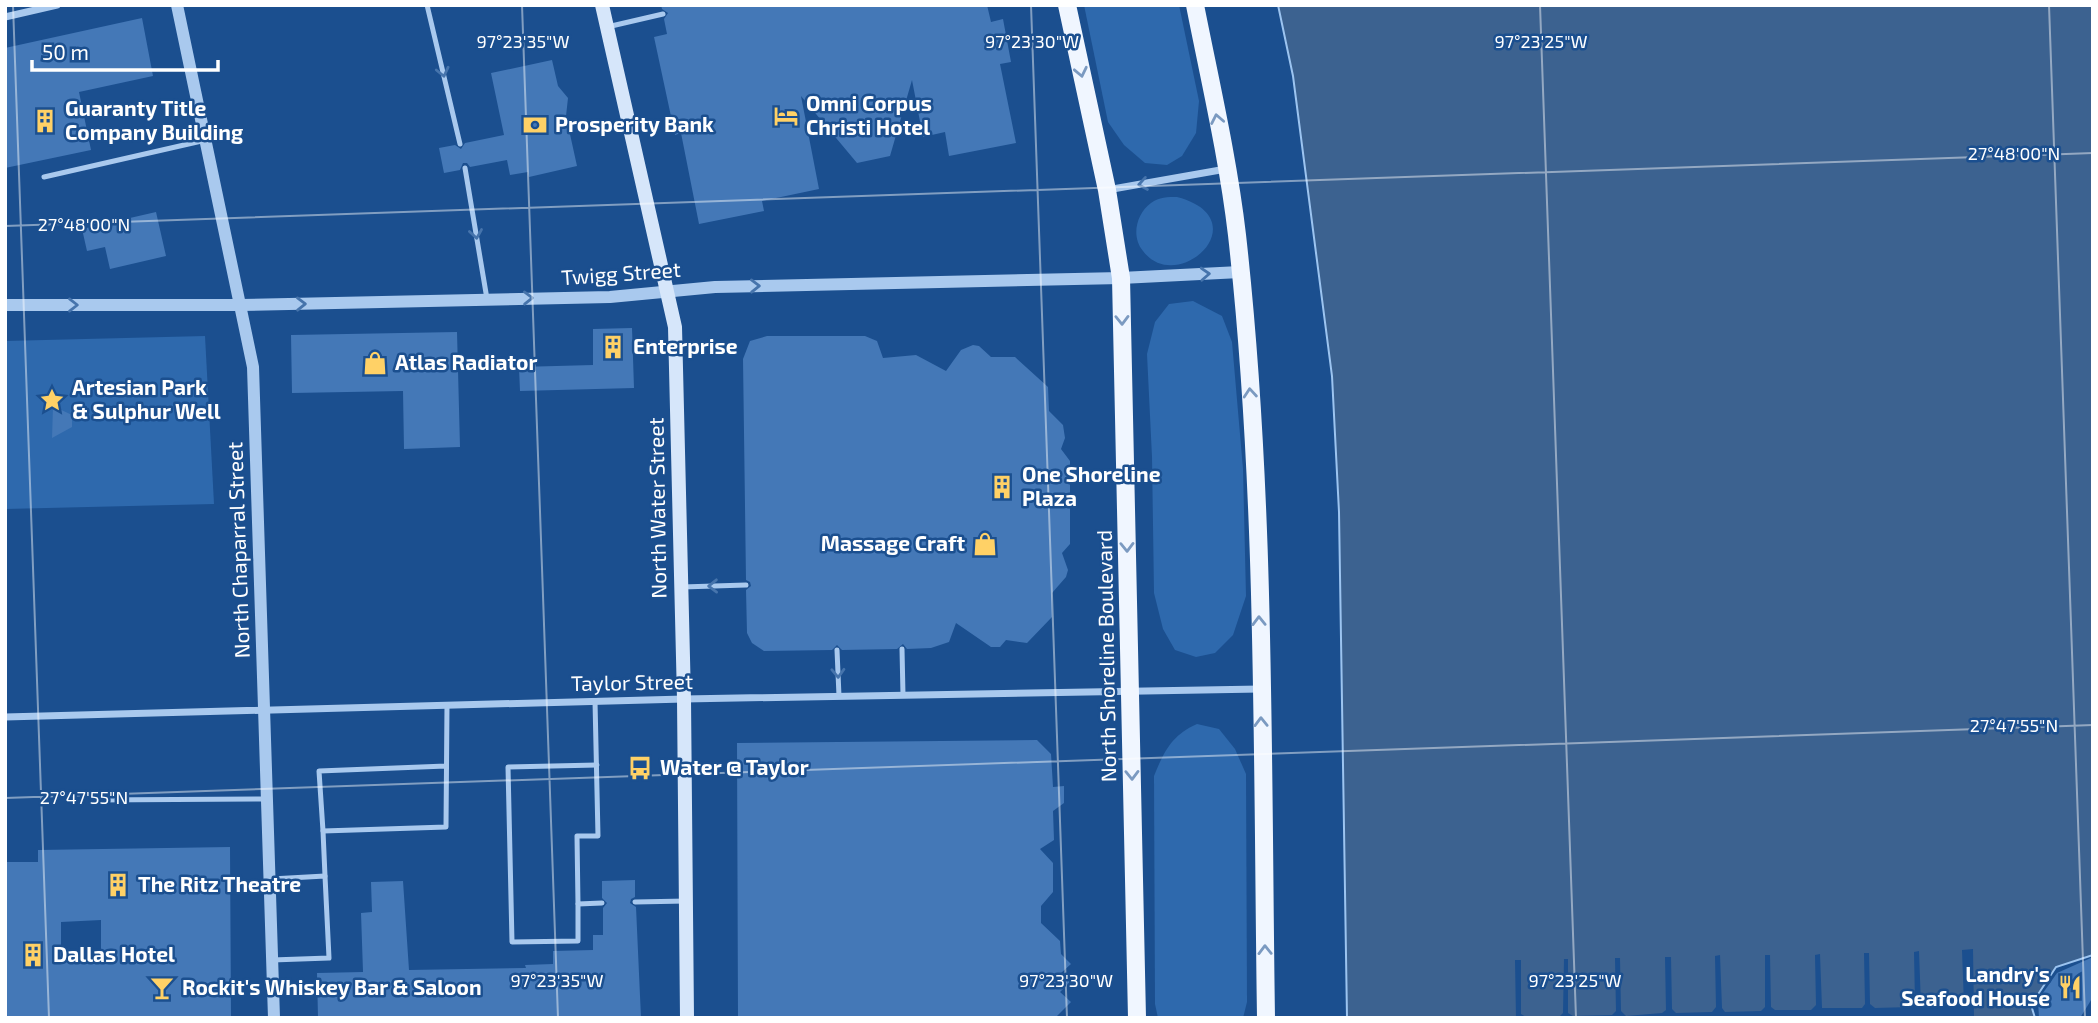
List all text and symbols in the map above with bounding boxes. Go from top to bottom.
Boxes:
scale bar [32,28,217,72]
text: 97°23'35"W [476,30,570,52]
text: 97°23'30"W [985,30,1079,52]
text: 97°23'25"W [1494,30,1588,52]
text: 50 m [42,39,89,64]
one-way arrow [434,66,449,78]
one-way arrow [1073,66,1088,78]
place label: Omni Corpus Christi Hotel [806,90,932,139]
place label: Guaranty Title Company Building [65,95,243,145]
hotel icon: Omni Corpus Christi Hotel [772,102,800,130]
building icon: Guaranty Title Company Building [31,107,59,135]
bank icon: Prosperity Bank [521,111,549,139]
place label: Prosperity Bank [555,111,714,137]
one-way arrow [1210,113,1225,125]
text: 27°48'00"N [1968,142,2060,164]
one-way arrow [1137,176,1149,191]
text: 27°48'00"N [38,213,130,235]
one-way arrow [468,228,483,240]
street label: Twigg Street [560,256,681,289]
one-way arrow [1200,266,1211,281]
one-way arrow [750,278,761,293]
one-way arrow [523,291,534,306]
one-way arrow [296,296,307,311]
one-way arrow [69,297,79,313]
one-way arrow [1114,315,1130,326]
building icon: Enterprise [599,333,627,361]
place label: Enterprise [633,333,738,358]
shop icon: Atlas Radiator [361,349,389,377]
place label: Atlas Radiator [395,349,537,374]
place label: Artesian Park & Sulphur Well [72,374,221,423]
place icon: Artesian Park & Sulphur Well [38,386,66,414]
one-way arrow [1243,388,1258,399]
street label: North Water Street [642,417,671,599]
street label: North Chaparral Street [221,441,254,659]
place label: One Shoreline Plaza [1022,461,1161,510]
building icon: One Shoreline Plaza [988,473,1016,501]
place label: Massage Craft [821,530,965,555]
shop icon: Massage Craft [971,530,999,558]
street label: North Shoreline Boulevard [1091,530,1120,782]
one-way arrow [1119,543,1135,553]
one-way arrow [708,578,718,594]
one-way arrow [1251,615,1267,625]
street label: Taylor Street [571,668,693,695]
one-way arrow [830,668,846,679]
text: 27°47'55"N [1970,714,2058,736]
one-way arrow [1253,716,1269,727]
bus stop icon: Water @ Taylor [626,754,654,782]
place label: Water @ Taylor [660,754,809,780]
one-way arrow [1124,770,1140,781]
text: 27°47'55"N [40,786,128,808]
building icon: The Ritz Theatre [104,871,132,899]
place label: The Ritz Theatre [138,871,301,896]
building icon: Dallas Hotel [19,941,47,969]
place label: Dallas Hotel [53,941,175,966]
one-way arrow [1257,944,1273,954]
place label: Landry's Seafood House [1901,961,2050,1010]
text: 97°23'35"W [510,969,604,991]
text: 97°23'30"W [1019,969,1113,991]
text: 97°23'25"W [1528,969,1622,991]
restaurant icon: Landry's Seafood House [2056,973,2084,1001]
bar icon: Rockit's Whiskey Bar & Saloon [148,974,176,1002]
place label: Rockit's Whiskey Bar & Saloon [182,974,482,1000]

